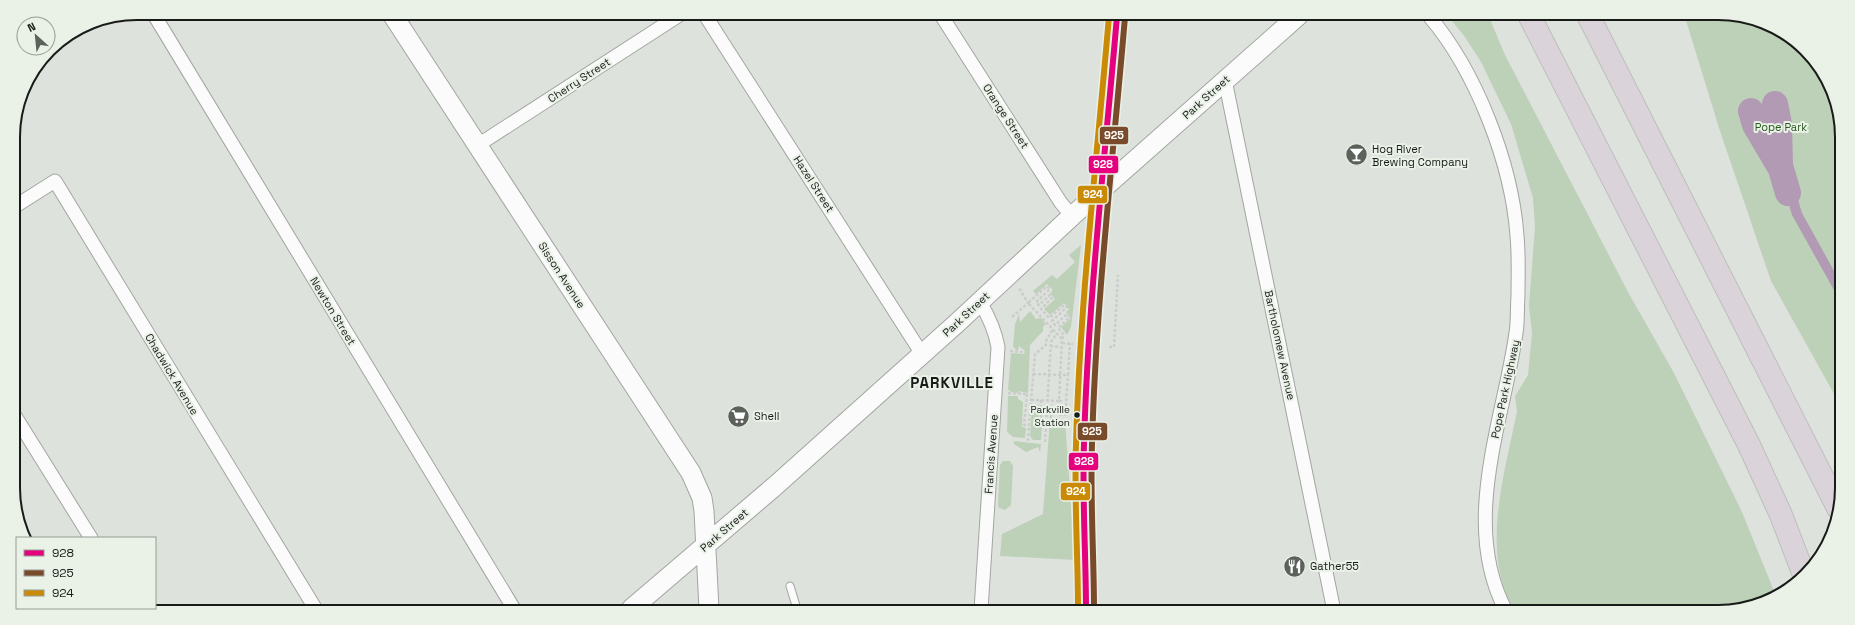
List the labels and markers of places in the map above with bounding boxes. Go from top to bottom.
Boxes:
bar icon: Hog River Brewing Company [1343,142,1369,168]
place label: Hog River Brewing Company [1372,142,1468,169]
supermarket icon: Shell [726,403,752,429]
place label: Parkville Station [1031,403,1070,429]
place label: Shell [754,409,779,423]
marker: Parkville Station [1072,410,1082,420]
restaurant icon: Gather55 [1281,553,1307,579]
place label: Gather55 [1310,559,1359,573]

